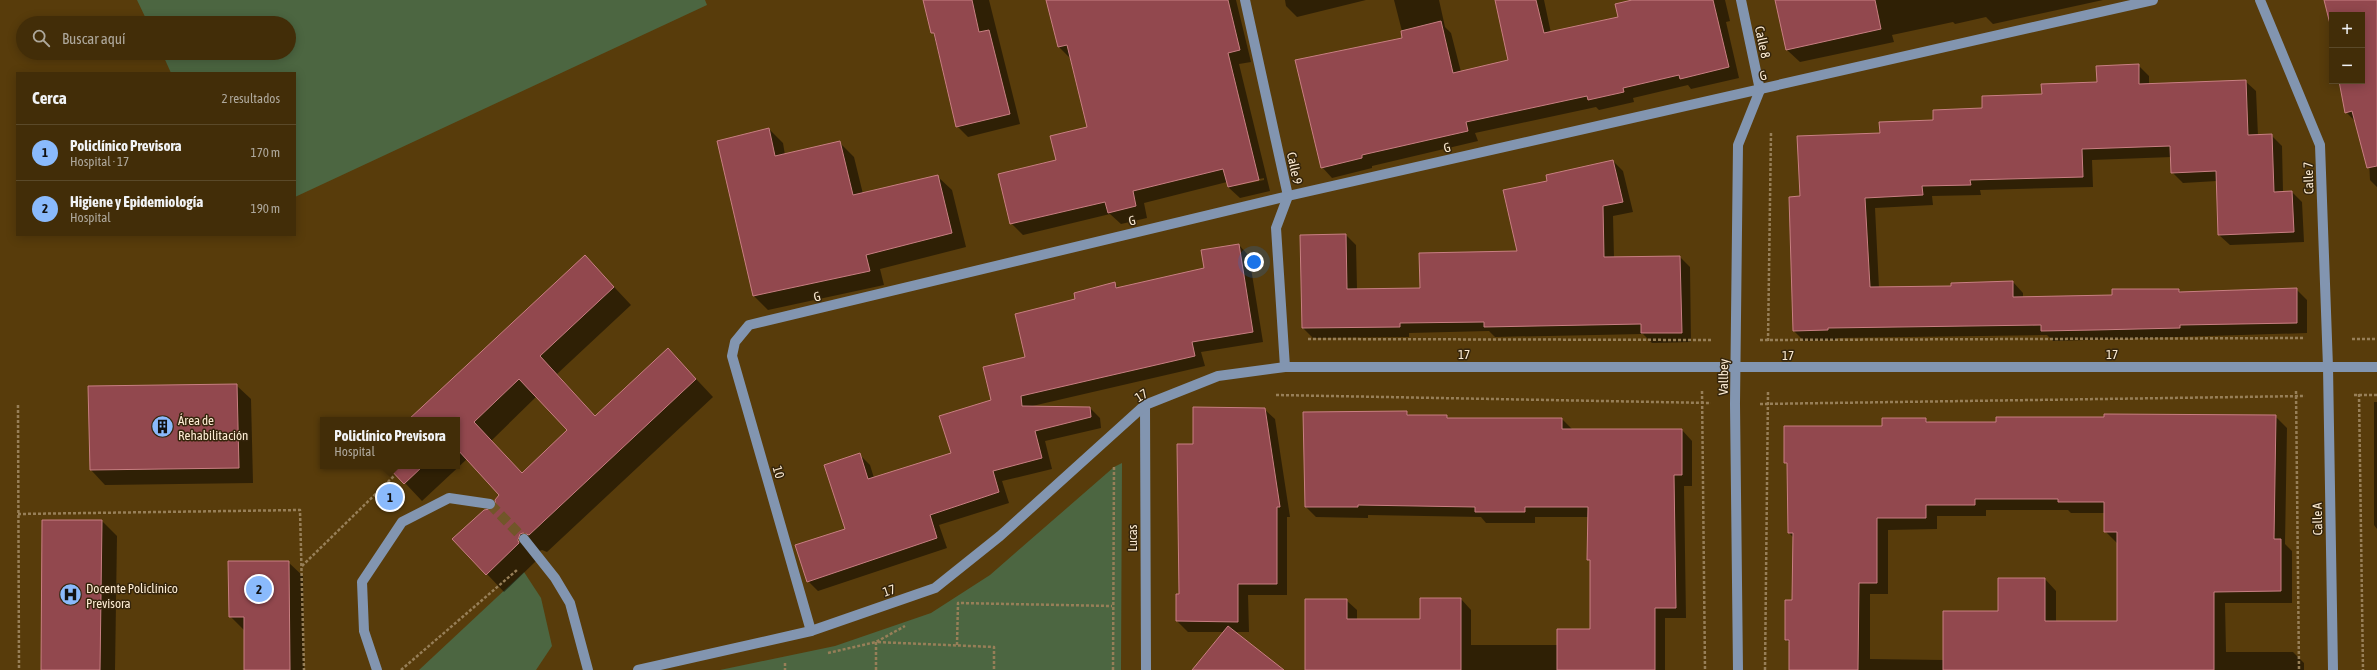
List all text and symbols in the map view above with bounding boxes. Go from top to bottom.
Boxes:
map controls [2329,12,2365,84]
button: + [2329,12,2365,48]
search box [16,16,296,60]
street label: Calle 8 [1752,25,1773,60]
icon: search [30,27,52,49]
text: Buscar aquí [62,30,125,47]
button: − [2329,48,2365,84]
street label: G [1758,67,1768,84]
text: Cerca [32,88,67,108]
text: 2 resultados [221,91,280,106]
text: Policlínico Previsora [70,137,182,154]
street label: G [1442,139,1452,156]
text: 1 [42,145,48,160]
text: 170 m [251,145,280,160]
street label: Calle 9 [1284,151,1305,186]
text: Hospital · 17 [70,154,129,169]
street label: Calle 7 [2300,162,2317,194]
text: Higiene y Epidemiología [70,193,203,210]
text: 2 [42,201,48,216]
text: 190 m [251,201,280,216]
text: Hospital [70,210,111,225]
street label: G [1127,212,1137,229]
your location [1244,252,1264,272]
street label: G [812,288,822,305]
street label: 17 [1458,347,1470,362]
street label: 17 [2106,347,2118,362]
street label: 17 [1782,348,1794,363]
street label: Vallbey [1716,358,1731,395]
street label: 17 [1132,386,1150,405]
place label: Área de Rehabilitación [178,413,248,443]
building icon: Área de Rehabilitación [150,414,176,440]
popup [320,417,460,469]
text: Policlínico Previsora [334,427,446,444]
text: Hospital [334,444,375,459]
street label: 10 [770,464,787,480]
pin: 1 [377,482,403,512]
street label: Calle A [2310,502,2325,535]
street label: Lucas [1125,524,1140,551]
pin: 2 [246,574,272,604]
place label: Docente Policlínico Previsora [86,581,178,611]
street label: 17 [881,581,897,600]
hospital icon: Docente Policlínico Previsora [58,582,84,608]

